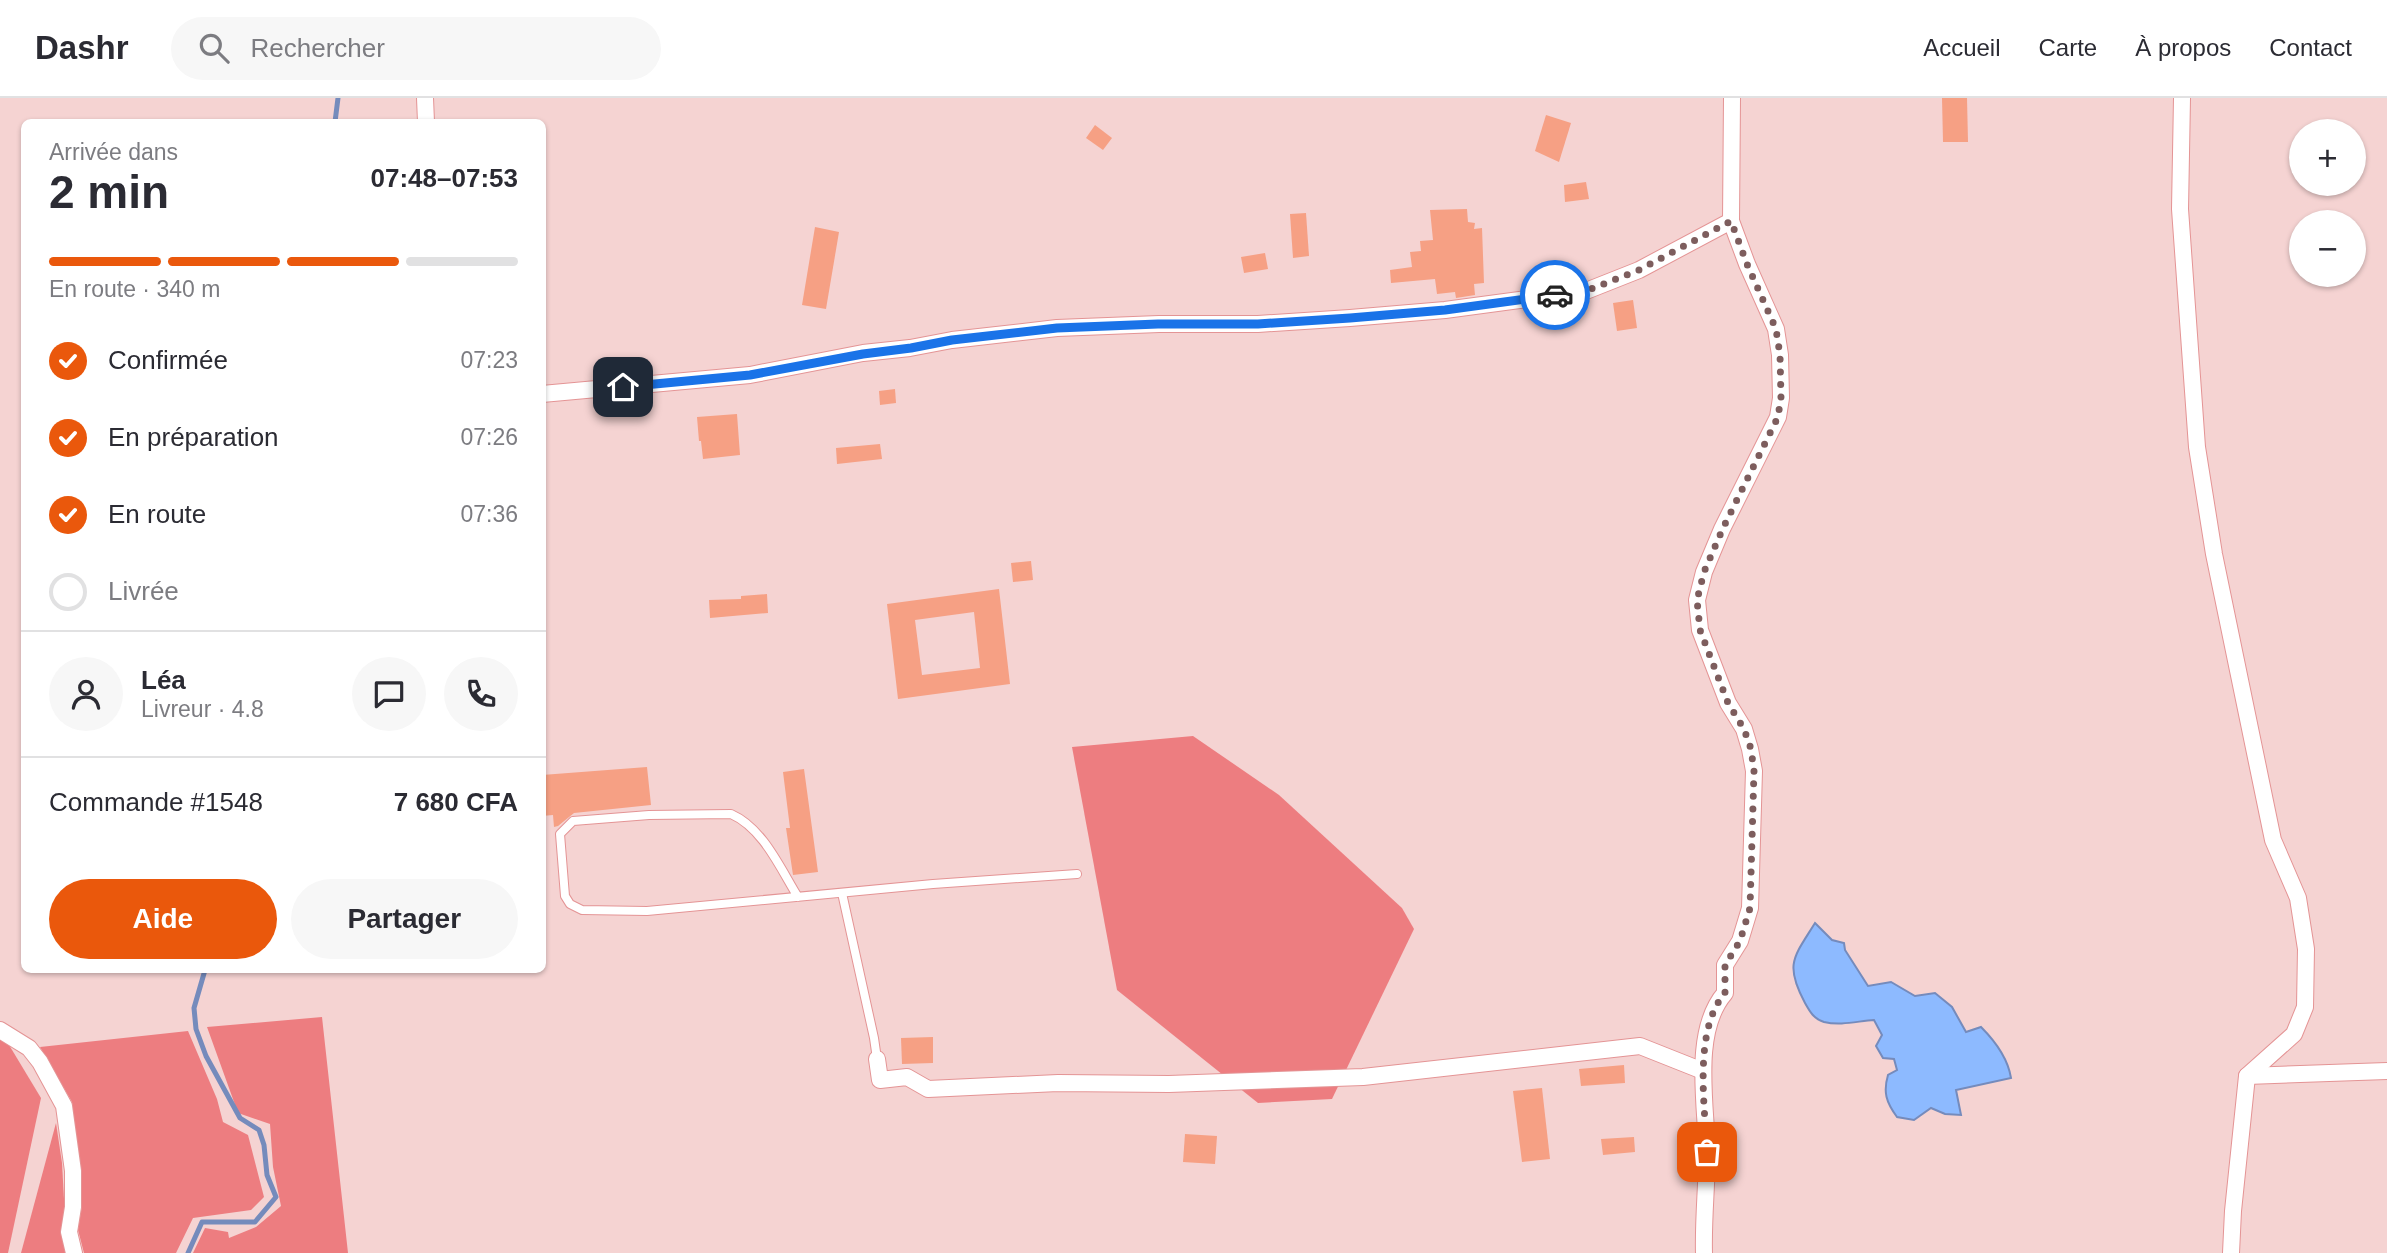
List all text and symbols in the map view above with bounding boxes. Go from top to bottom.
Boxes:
search box [171,17,661,80]
text: Dashr [35,29,129,66]
icon: search [195,29,233,67]
text: Rechercher [251,33,385,63]
text: Accueil [1923,34,2001,61]
text: Carte [2039,34,2097,61]
text: À propos [2135,34,2231,61]
text: Contact [2269,34,2352,61]
map controls [2289,119,2366,287]
button: + [2289,119,2366,196]
text: Arrivée dans [49,139,178,165]
text: 07:48–07:53 [371,163,518,193]
text: 2 min [49,166,169,218]
button: − [2289,210,2366,287]
courier [1520,260,1590,330]
text: En route · 340 m [49,276,220,302]
icon: car [1536,276,1574,314]
icon: check [49,342,87,380]
text: Confirmée [108,345,228,375]
text: 07:23 [460,347,518,373]
pin [593,357,653,417]
icon: home [604,368,642,406]
icon: check [49,419,87,457]
text: En préparation [108,422,279,452]
text: 07:26 [460,424,518,450]
icon: check [49,496,87,534]
text: En route [108,499,206,529]
text: 07:36 [460,501,518,527]
text: Livrée [108,576,179,606]
button: person [49,657,123,731]
button: chat [352,657,426,731]
button: phone [444,657,518,731]
text: Léa [141,665,186,695]
text: Livreur · 4.8 [141,696,264,722]
text: Commande #1548 [49,787,263,817]
text: 7 680 CFA [394,787,518,817]
button: Aide [49,879,277,959]
button: Partager [291,879,518,959]
pin [1677,1122,1737,1182]
icon: bag [1688,1133,1726,1171]

